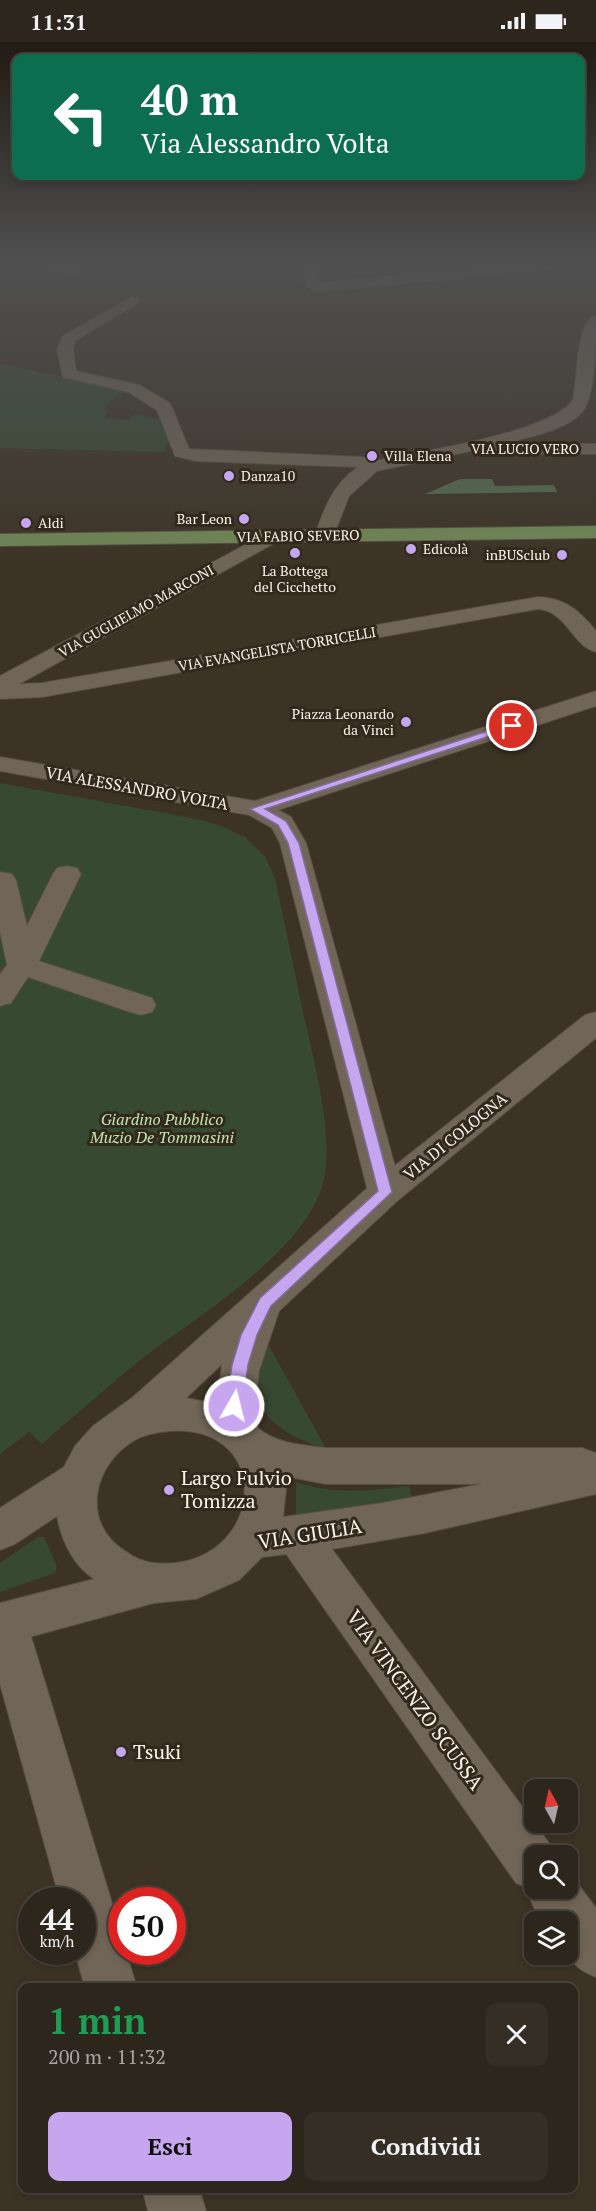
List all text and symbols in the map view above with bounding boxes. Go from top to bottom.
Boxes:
text: 11:31 [30,7,87,36]
text: 40 m [141,71,239,127]
icon: left [42,78,120,156]
text: Via Alessandro Volta [141,125,389,161]
street label: VIA LUCIO VERO [471,439,579,458]
place label: Villa Elena [384,446,451,465]
marker: Villa Elena [365,449,379,463]
place label: Danza10 [241,466,295,485]
marker: Danza10 [222,469,236,483]
place label: Bar Leon [177,509,233,528]
marker: Bar Leon [237,512,251,526]
place label: Aldi [38,513,64,532]
marker: Aldi [19,516,33,530]
street label: VIA FABIO SEVERO [236,525,360,546]
place label: Edicolà [423,539,468,558]
marker: Edicolà [404,542,418,556]
place label: inBUSclub [486,545,550,564]
marker: La Bottega del Cicchetto [288,546,302,560]
marker: inBUSclub [555,548,569,562]
street label: VIA GUGLIELMO MARCONI [55,560,217,661]
place label: La Bottega del Cicchetto [254,561,336,596]
street label: VIA EVANGELISTA TORRICELLI [177,622,377,675]
pin [486,700,537,751]
place label: Piazza Leonardo da Vinci [292,704,394,739]
icon: arrive [495,709,528,742]
marker: Piazza Leonardo da Vinci [399,715,413,729]
street label: VIA ALESSANDRO VOLTA [44,761,230,815]
street label: VIA DI COLOGNA [398,1087,512,1185]
park label: Giardino Pubblico Muzio De Tommasini [89,1108,235,1148]
position arrow [202,1374,266,1438]
place label: Largo Fulvio Tomizza [181,1464,292,1514]
marker: Largo Fulvio Tomizza [162,1483,176,1497]
street label: VIA GIULIA [256,1512,364,1555]
street label: VIA VINCENZO SCUSSA [341,1604,490,1795]
place label: Tsuki [133,1738,181,1765]
marker: Tsuki [114,1745,128,1759]
north arrow [524,1779,578,1833]
map controls [524,1779,578,1965]
button: search [524,1845,578,1899]
speed limit sign: 50 [108,1887,186,1965]
text: 44 [40,1899,74,1939]
button: layers [524,1911,578,1965]
text: km/h [40,1931,74,1951]
text: 1 min [48,1997,146,2044]
button: close [485,2003,548,2066]
text: 200 m · 11:32 [48,2043,166,2070]
button: Esci [48,2112,292,2181]
button: Condividi [304,2112,548,2181]

